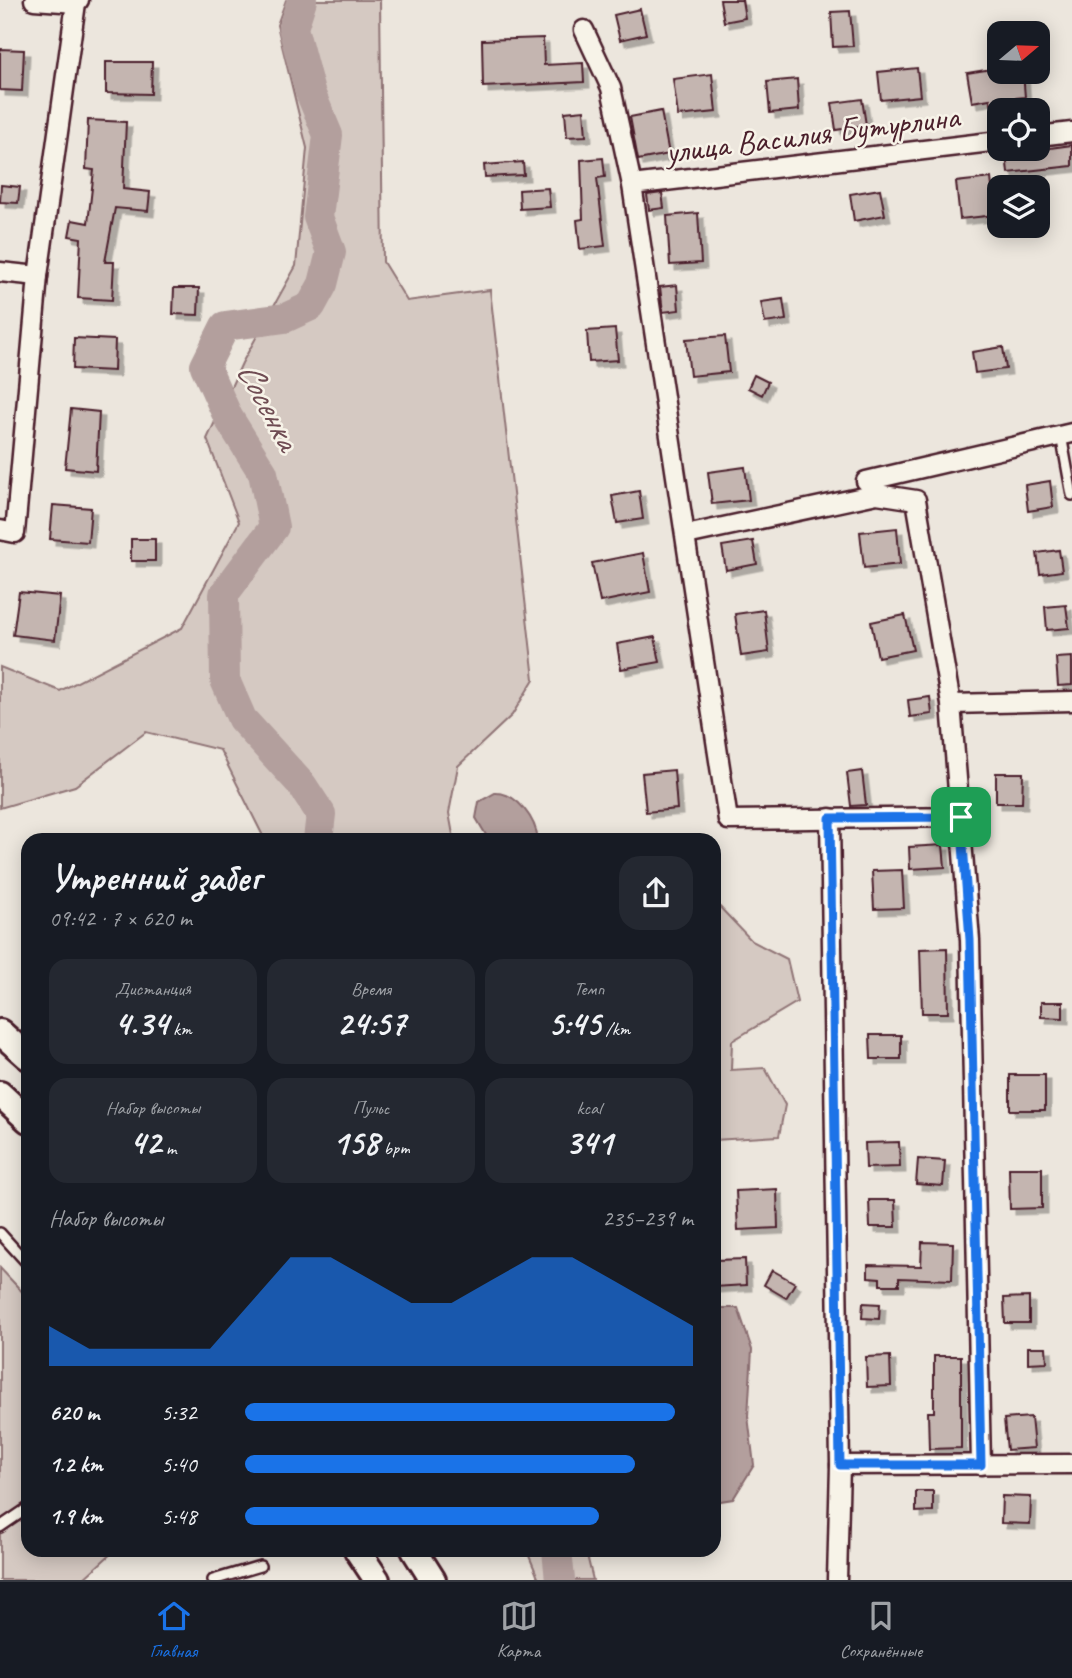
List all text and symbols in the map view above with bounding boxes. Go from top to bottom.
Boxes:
north arrow [987,21,1050,84]
map controls [987,21,1050,238]
street label: улица Василия Бутурлина [661,95,963,173]
button: locate [987,98,1050,161]
button: layers [987,175,1050,238]
water label: Сосенка [227,353,312,460]
pin [931,787,991,847]
icon: arrive [942,798,980,836]
text: Утренний забег [49,854,261,901]
button: share [619,856,693,930]
text: 09:42 · 7 × 620 m [49,904,192,933]
text: Дистанция [115,977,191,1001]
text: Время [351,977,391,1001]
text: Темп [574,977,604,1001]
text: 4.34 [114,1001,169,1046]
text: 24:57 [336,1001,406,1046]
text: 5:45 [548,1001,601,1046]
text: km [169,1017,192,1041]
text: /km [601,1017,630,1041]
text: Набор высоты [106,1096,200,1120]
text: Пульс [353,1096,389,1120]
text: kcal [576,1096,602,1120]
text: 42 [130,1120,161,1165]
text: 158 [332,1120,379,1165]
text: 341 [565,1120,613,1165]
text: m [161,1136,176,1160]
text: bpm [379,1136,410,1160]
text: Набор высоты [49,1204,163,1233]
text: 235–239 m [602,1204,693,1233]
text: 620 m [49,1398,99,1427]
text: 5:32 [161,1398,197,1427]
text: 1.2 km [49,1450,103,1479]
text: 5:40 [161,1450,197,1479]
text: 1.9 km [49,1502,102,1531]
text: 5:48 [161,1502,197,1531]
tab: Главная [150,1597,197,1663]
tab: Карта [497,1597,540,1663]
tab: Сохранённые [840,1597,922,1663]

